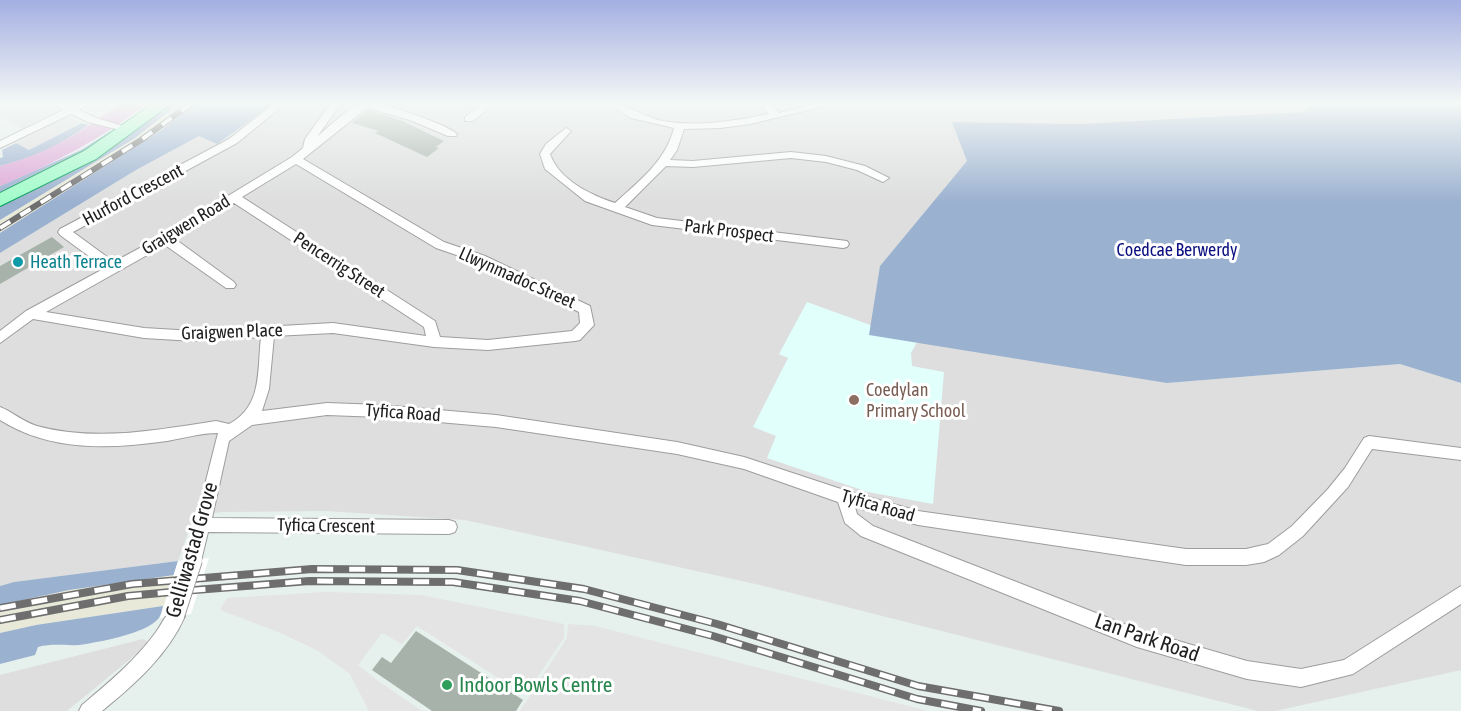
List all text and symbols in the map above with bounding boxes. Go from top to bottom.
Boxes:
street label: Hurford Crescent [79,159,187,231]
street label: Graigwen Road [138,190,234,260]
street label: Park Prospect [683,215,775,247]
street label: Pencerrig Street [289,227,389,303]
park label: Coedcae Berwerdy [1117,239,1237,261]
street label: Llwynmadoc Street [455,243,579,313]
place label: Heath Terrace [30,251,122,273]
marker: Heath Terrace [11,255,25,269]
street label: Graigwen Place [181,319,283,345]
place label: Coedylan Primary School [866,379,965,422]
marker: Coedylan Primary School [847,393,861,407]
street label: Tyfica Road [365,400,441,426]
street label: Gelliwastad Grove [161,479,223,621]
street label: Tyfica Road [839,485,917,527]
street label: Tyfica Crescent [277,514,375,538]
street label: Lan Park Road [1091,608,1203,668]
place label: Indoor Bowls Centre [459,672,612,698]
marker: Indoor Bowls Centre [440,678,454,692]

